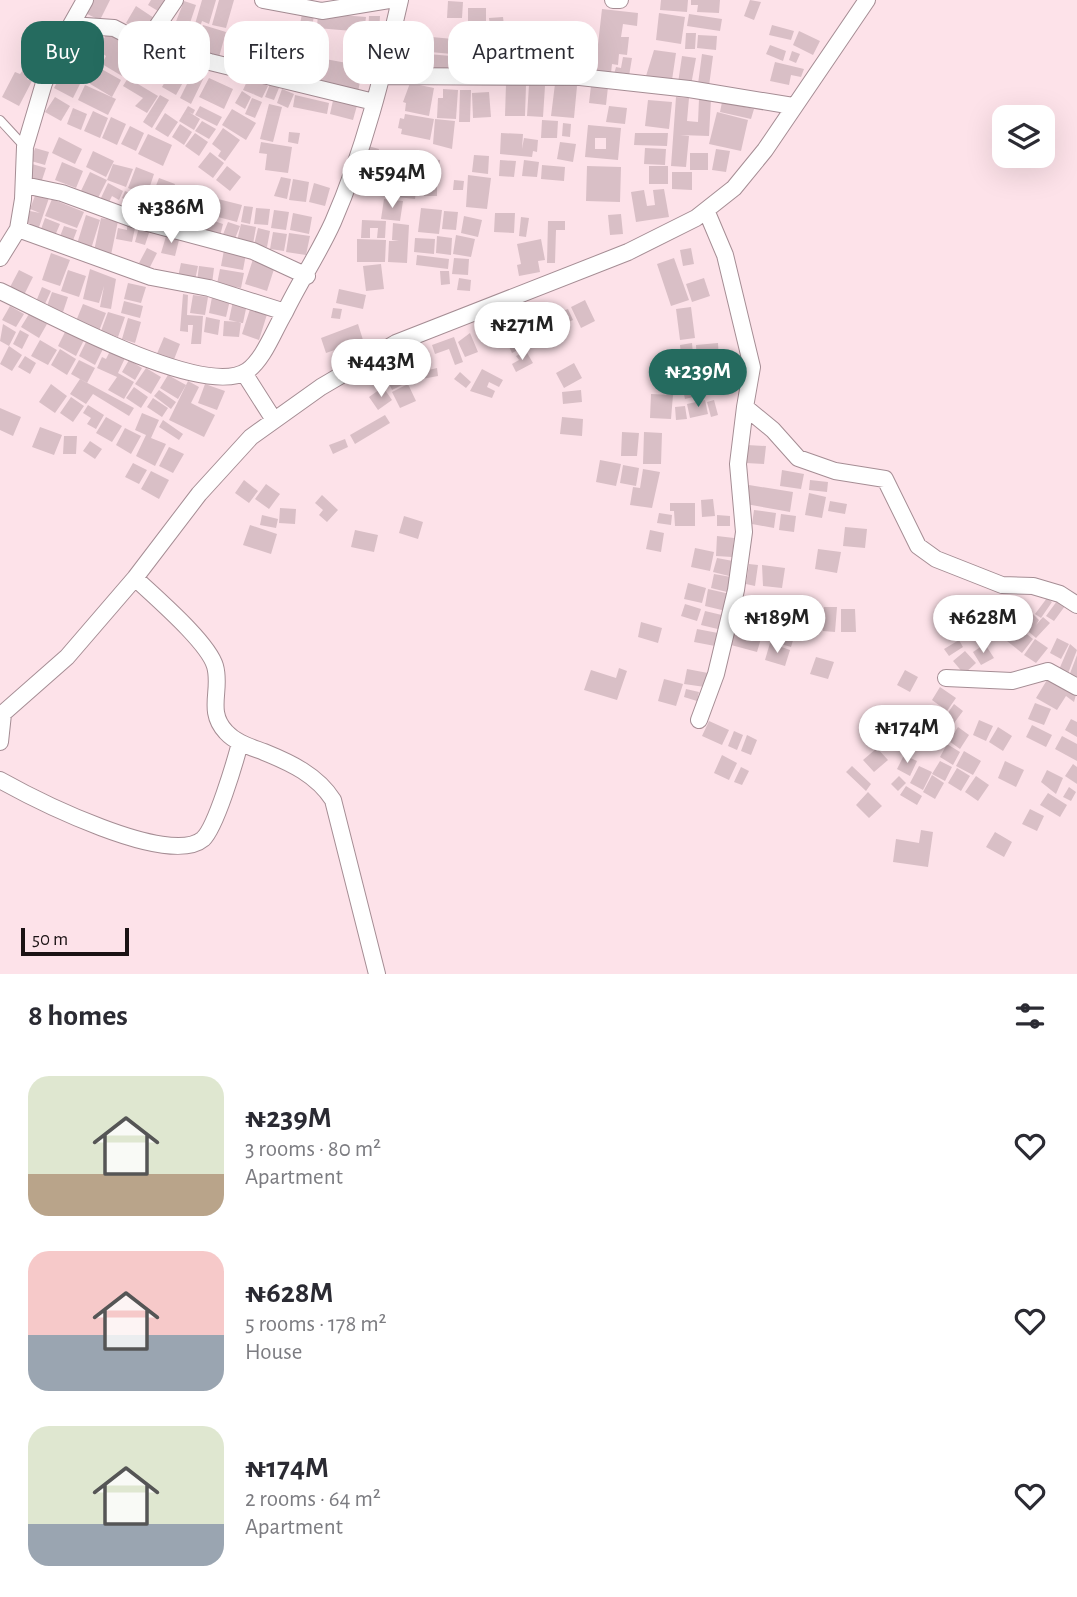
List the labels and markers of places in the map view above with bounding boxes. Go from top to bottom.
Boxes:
pin: ₦594M [343,150,441,210]
pin: ₦386M [122,186,220,245]
pin: ₦271M [473,302,571,362]
pin: ₦443M [332,340,430,399]
pin: ₦239M [649,350,747,409]
pin: ₦189M [728,596,826,655]
pin: ₦628M [934,596,1032,655]
pin: ₦174M [858,706,956,765]

